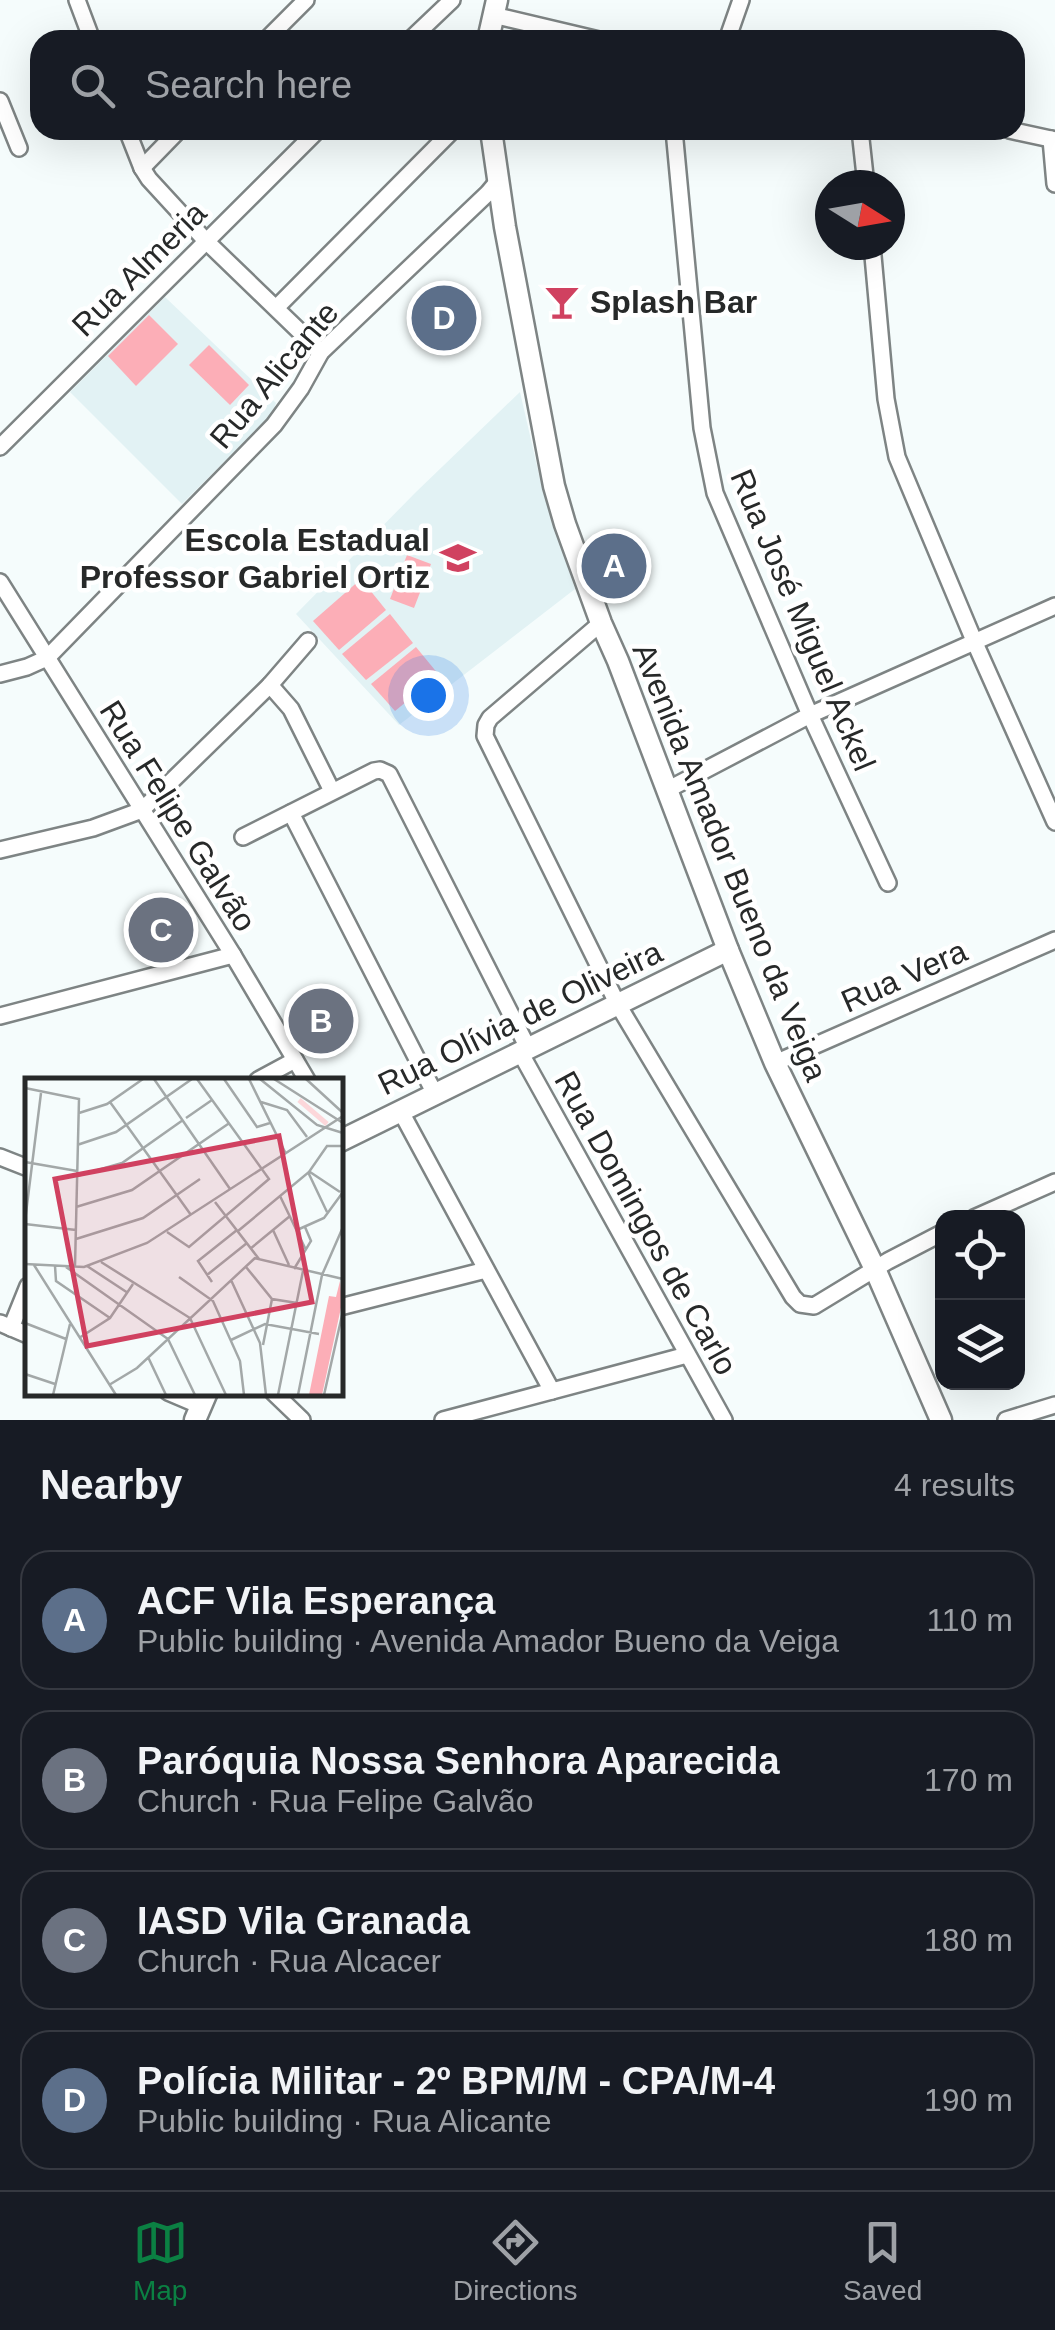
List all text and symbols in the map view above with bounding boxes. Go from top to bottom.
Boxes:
search box [30,30,1025,140]
icon: search [65,58,120,113]
text: Search here [145,64,352,106]
north arrow [815,170,905,260]
street label: Rua Almeria [65,195,213,343]
pin: D [412,280,476,356]
bar icon: Splash Bar [543,283,581,321]
place label: Splash Bar [590,284,757,320]
street label: Rua Alicante [202,295,346,455]
street label: Rua José Miguel Ackel [723,464,883,776]
place label: Escola Estadual Professor Gabriel Ortiz [80,522,430,595]
pin: A [582,528,646,604]
school or university icon: Escola Estadual Professor Gabriel Ortiz [439,539,477,577]
street label: Avenida Amador Bueno da Veiga [625,638,835,1086]
your location [403,670,454,721]
street label: Rua Felipe Galvão [93,694,263,938]
pin: C [128,892,194,968]
street label: Rua Vera [836,932,972,1020]
street label: Rua Olívia de Oliveira [372,934,668,1102]
pin: B [288,984,354,1058]
street label: Rua Domingos de Carlo [547,1065,745,1381]
inset map [25,1078,342,1395]
map controls [935,1210,1025,1390]
button: locate [935,1210,1025,1300]
button: layers [935,1300,1025,1390]
text: Nearby [40,1461,182,1508]
text: 4 results [894,1467,1015,1503]
text: ACF Vila Esperança [137,1580,495,1622]
text: A [63,1602,86,1638]
text: 110 m [926,1602,1013,1638]
text: Public building · Avenida Amador Bueno da Veiga [137,1623,839,1659]
text: Paróquia Nossa Senhora Aparecida [137,1740,780,1782]
text: B [63,1762,86,1798]
text: 170 m [924,1762,1013,1798]
text: Church · Rua Felipe Galvão [137,1783,534,1819]
text: IASD Vila Granada [137,1900,470,1942]
text: C [63,1922,86,1958]
text: 180 m [924,1922,1013,1958]
text: Church · Rua Alcacer [137,1943,441,1979]
text: Polícia Militar - 2º BPM/M - CPA/M-4 [137,2060,775,2102]
text: D [63,2082,86,2118]
text: 190 m [924,2082,1013,2118]
text: Public building · Rua Alicante [137,2103,551,2139]
tab: Map [133,2215,188,2307]
tab: Directions [453,2215,578,2307]
tab: Saved [843,2215,922,2307]

